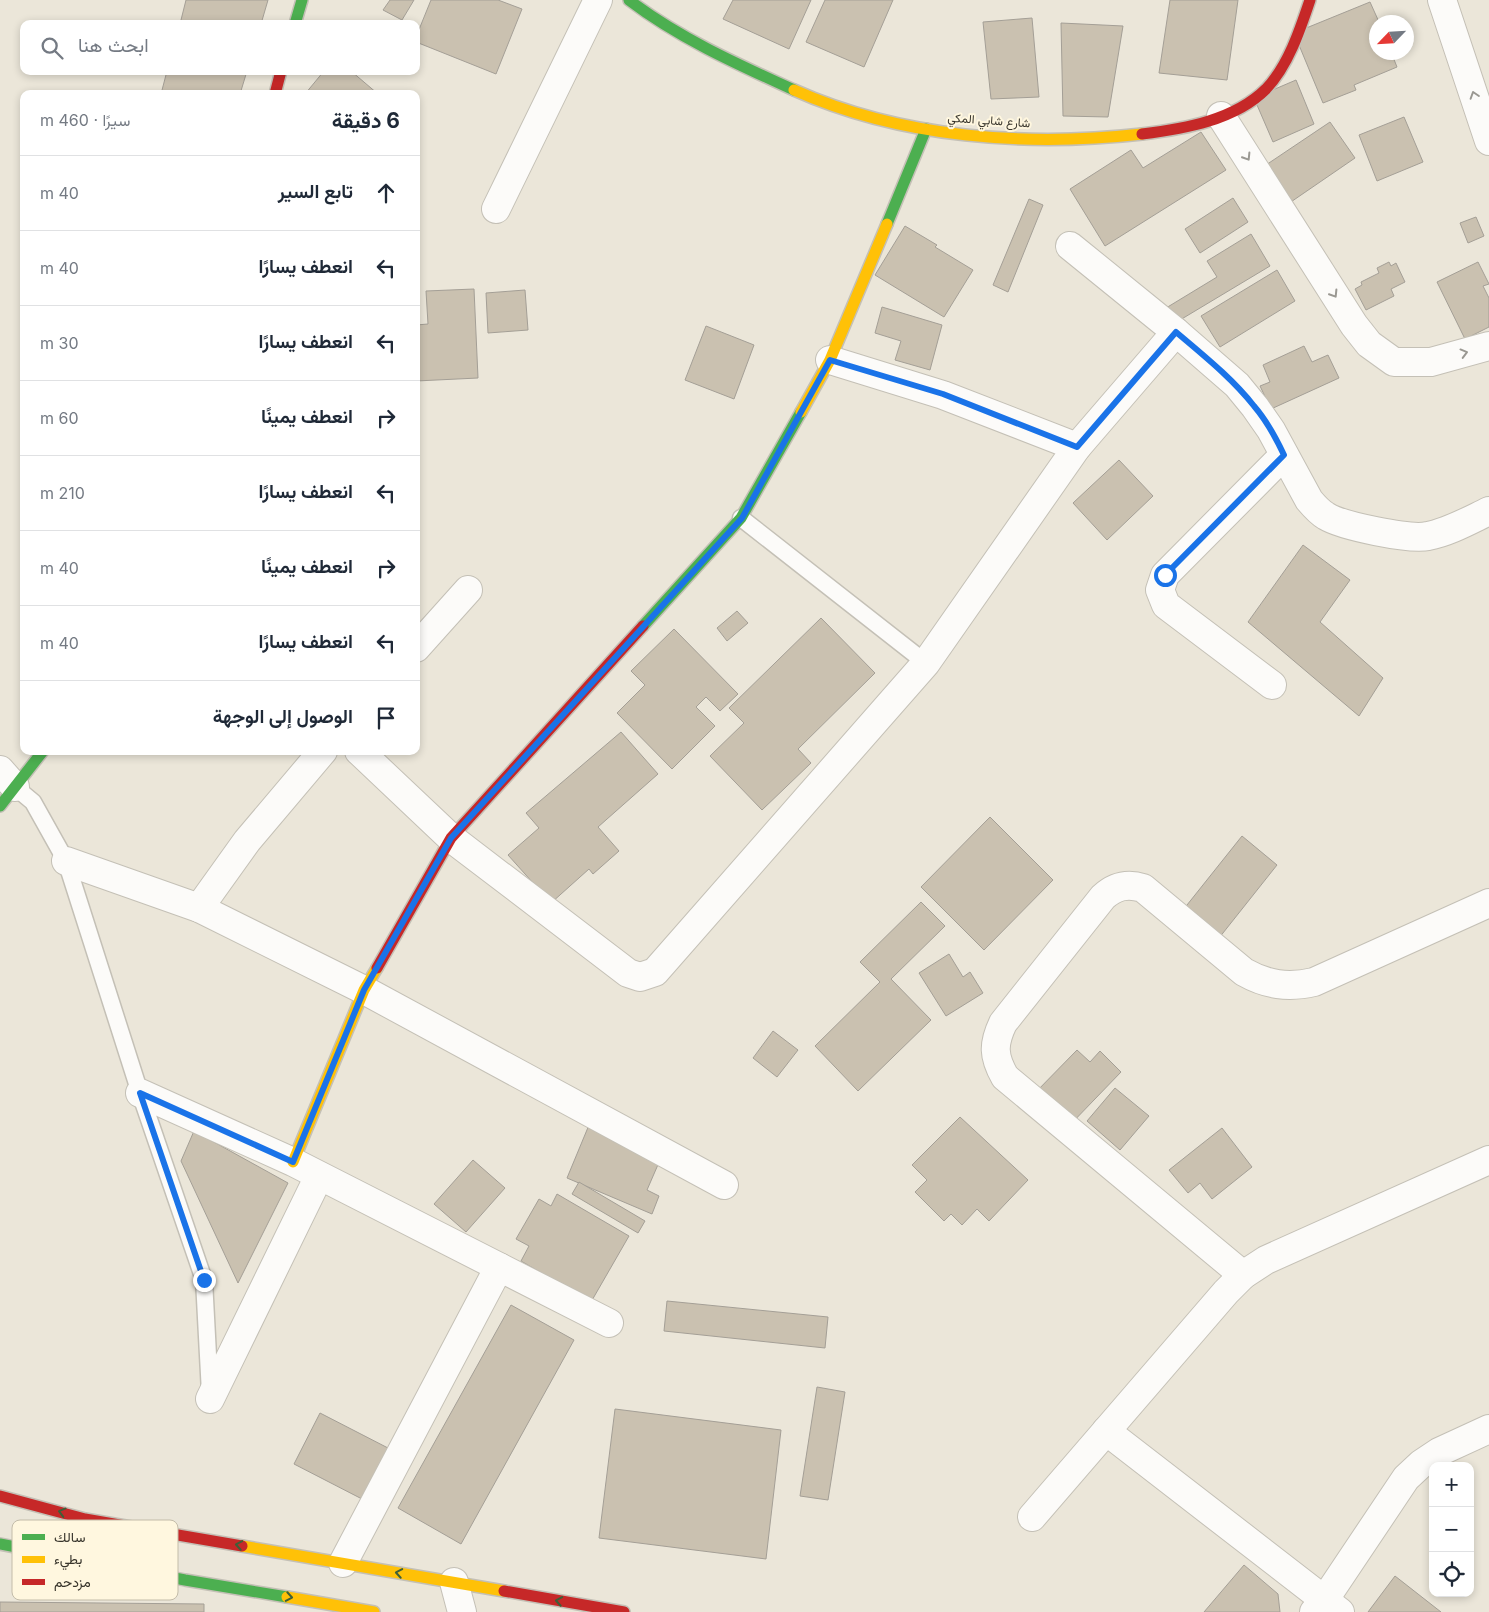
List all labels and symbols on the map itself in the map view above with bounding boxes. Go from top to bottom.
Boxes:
north arrow [1369,15,1414,60]
one-way arrow [1469,91,1479,99]
street label: شارع شابي المكي [947,110,1031,133]
one-way arrow [1241,152,1251,161]
one-way arrow [1328,289,1338,298]
one-way arrow [1459,348,1467,358]
route start [1154,564,1177,587]
route end [193,1269,216,1292]
one-way arrow [57,1507,66,1518]
legend [12,1520,178,1600]
text: سالك [54,1528,85,1545]
one-way arrow [234,1541,243,1551]
text: بطيء [54,1550,82,1571]
one-way arrow [394,1568,403,1578]
text: مزدحم [54,1573,91,1591]
one-way arrow [284,1592,293,1602]
one-way arrow [555,1596,563,1606]

